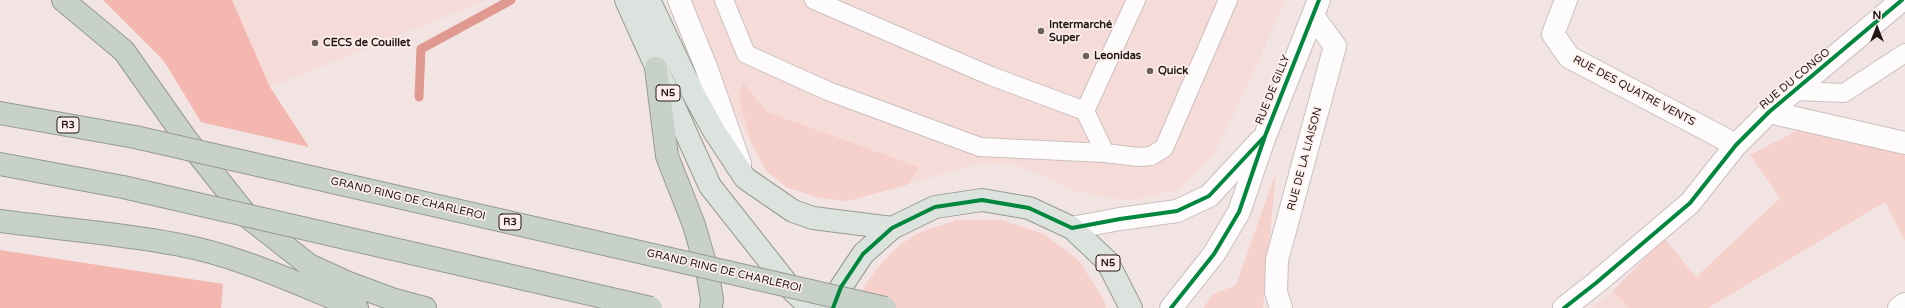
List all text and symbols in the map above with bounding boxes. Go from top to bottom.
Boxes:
north arrow [1857,8,1897,48]
text: N [1873,9,1881,22]
place label: Intermarché Super [1049,18,1112,44]
marker: Intermarché Super [1036,26,1046,36]
place label: CECS de Couillet [323,36,410,50]
marker: CECS de Couillet [310,38,320,48]
street label: RUE DU CONGO [1757,46,1833,112]
place label: Leonidas [1094,49,1141,63]
marker: Leonidas [1081,51,1091,61]
street label: RUE DE GILLY [1253,53,1293,127]
street label: RUE DES QUATRE VENTS [1570,53,1698,129]
place label: Quick [1158,64,1188,78]
marker: Quick [1145,66,1155,76]
road number: N5 [656,85,680,101]
street label: RUE DE LA LIAISON [1285,106,1325,212]
road number: R3 [57,117,79,133]
street label: GRAND RING DE CHARLEROI [329,175,487,223]
road number: R3 [499,214,521,230]
street label: GRAND RING DE CHARLEROI [645,247,803,295]
road number: N5 [1096,255,1120,271]

